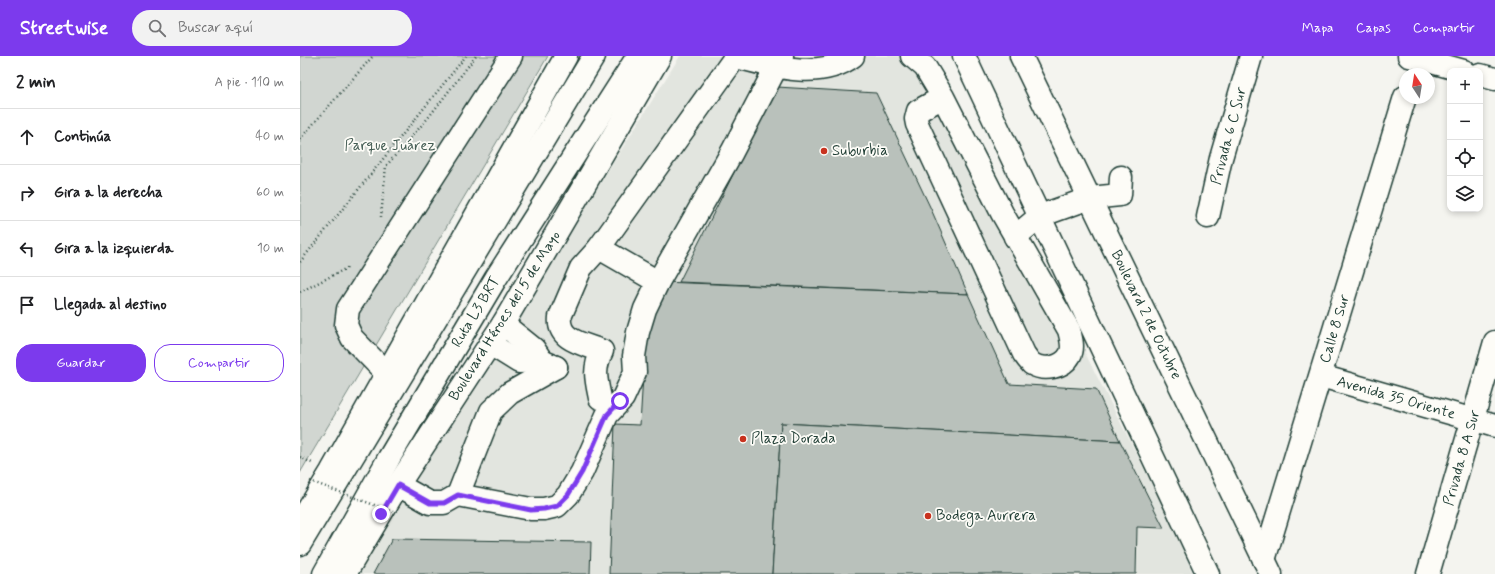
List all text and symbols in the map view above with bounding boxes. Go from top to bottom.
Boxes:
search box [132,10,412,46]
text: Streetwise [20,16,108,41]
icon: search [146,17,168,39]
text: Buscar aquí [178,18,253,38]
text: Mapa [1302,19,1334,37]
text: Capas [1356,19,1391,37]
text: Compartir [1413,19,1475,37]
north arrow [1399,68,1435,104]
map controls [1447,68,1483,212]
button: + [1447,68,1483,104]
text: 2 min [16,71,56,93]
text: A pie · 110 m [215,74,284,91]
street label: Privada 6 C Sur [1206,85,1252,187]
button: − [1447,104,1483,140]
icon: ahead [16,126,38,148]
text: Continúa [54,127,111,147]
text: 40 m [255,128,284,145]
park label: Parque Juárez [344,136,436,156]
button: locate [1447,140,1483,176]
place label: Suburbia [832,141,888,161]
marker: Suburbia [819,146,829,156]
button: layers [1447,176,1483,212]
icon: right [16,182,38,204]
text: Gira a la derecha [54,183,163,203]
text: 60 m [256,184,284,201]
street label: Boulevard Héroes del 5 de Mayo [444,227,566,405]
icon: left [16,238,38,260]
text: Gira a la izquierda [54,239,173,259]
text: 10 m [257,240,284,257]
street label: Boulevard 2 de Octubre [1106,247,1186,383]
street label: Ruta L3 BRT [447,273,505,351]
street label: Calle 8 Sur [1315,292,1355,366]
icon: arrive [16,294,38,316]
text: Llegada al destino [54,295,167,315]
button: Guardar [16,344,146,382]
button: Compartir [154,344,284,382]
street label: Avenida 35 Oriente [1334,372,1458,424]
route start [611,392,629,410]
street label: Privada 8 A Sur [1439,407,1485,508]
place label: Plaza Dorada [751,429,836,449]
marker: Plaza Dorada [738,434,748,444]
route end [372,505,390,523]
place label: Bodega Aurrera [936,506,1036,527]
marker: Bodega Aurrera [923,511,933,521]

